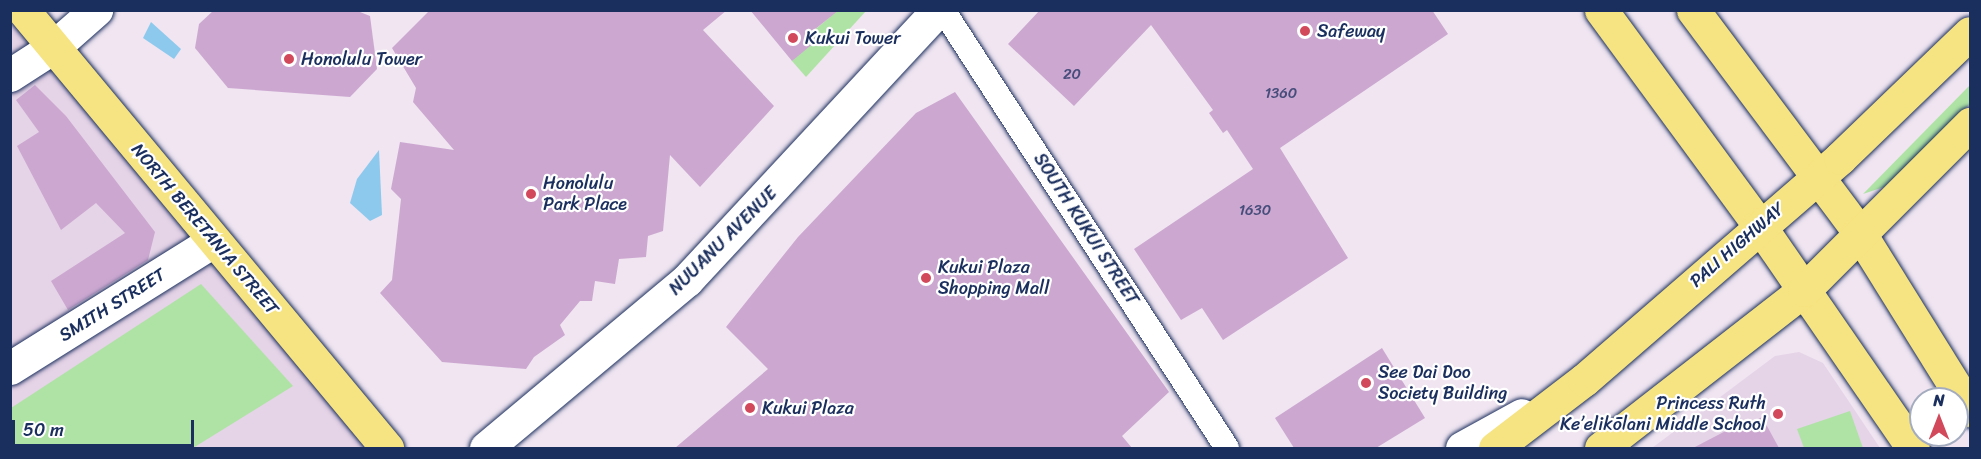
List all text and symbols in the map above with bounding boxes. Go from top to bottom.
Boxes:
place label: Safeway [1317,20,1385,42]
marker: Safeway [1298,24,1312,38]
place label: Kukui Tower [805,27,901,49]
marker: Kukui Tower [786,31,800,45]
place label: Honolulu Tower [301,48,423,70]
marker: Honolulu Tower [282,52,296,66]
house number: 20 [1063,66,1081,84]
house number: 1360 [1265,85,1297,103]
street label: NORTH BERETANIA STREET [126,138,284,320]
street label: SOUTH KUKUI STREET [1028,148,1144,310]
place label: Honolulu Park Place [543,173,628,216]
street label: NUUANU AVENUE [665,183,781,299]
marker: Honolulu Park Place [524,187,538,201]
street label: PALI HIGHWAY [1686,198,1788,292]
house number: 1630 [1239,202,1271,220]
place label: Kukui Plaza Shopping Mall [938,257,1049,300]
street label: SMITH STREET [55,264,169,346]
marker: Kukui Plaza Shopping Mall [919,271,933,285]
place label: See Dai Doo Society Building [1378,362,1507,404]
marker: See Dai Doo Society Building [1359,376,1373,390]
text: N [1933,386,1945,415]
north arrow [1909,387,1969,447]
place label: Princess Ruth Ke’elikōlani Middle School [1560,393,1766,436]
place label: Kukui Plaza [762,397,854,419]
marker: Kukui Plaza [743,401,757,415]
marker: Princess Ruth Ke’elikōlani Middle School [1771,407,1785,421]
scale bar [15,408,196,446]
text: 50 m [23,414,64,446]

